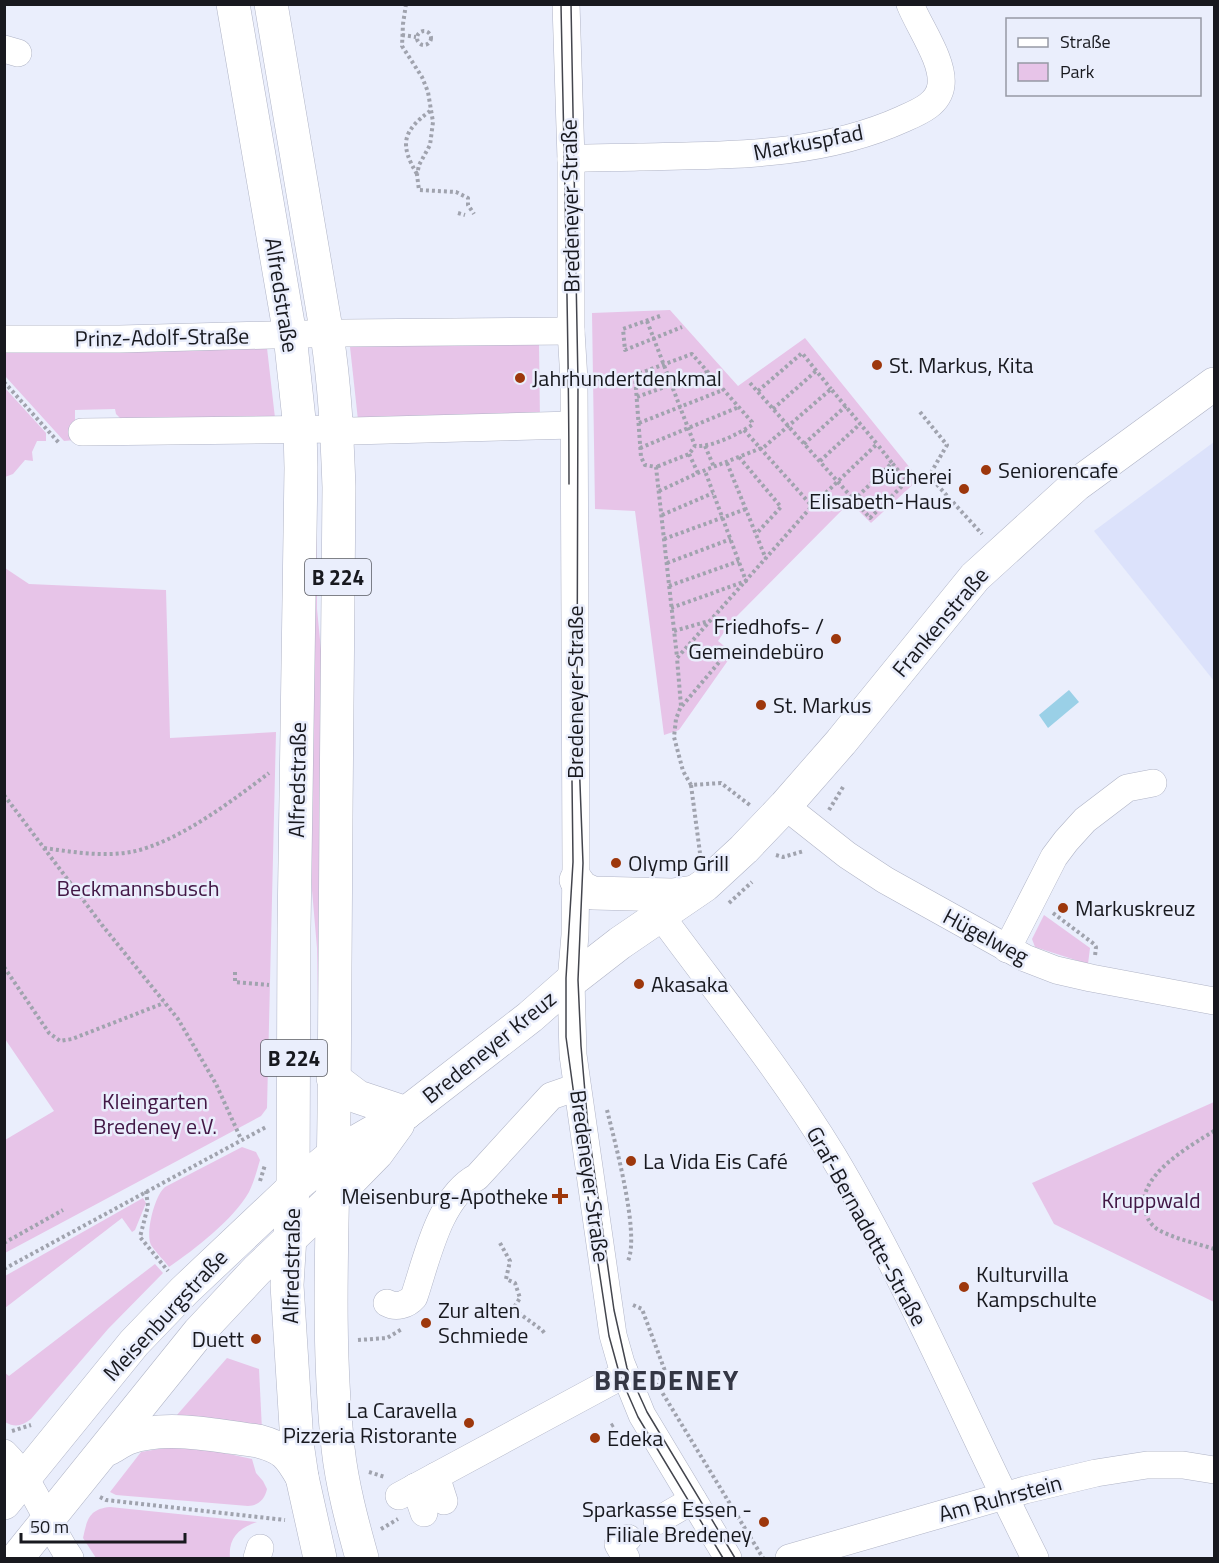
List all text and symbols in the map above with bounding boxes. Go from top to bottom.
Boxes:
legend [1006,18,1201,96]
text: Straße [1060,28,1111,55]
text: Park [1060,58,1095,85]
street label: Markuspfad [750,115,866,169]
street label: Bredeneyer Straße [551,119,589,293]
street label: Alfredstraße [256,235,308,355]
street label: Prinz-Adolf-Straße [74,318,250,356]
place label: St. Markus, Kita [889,348,1033,382]
marker: St. Markus, Kita [870,358,884,372]
place label: Jahrhundertdenkmal [532,361,722,395]
marker: Jahrhundertdenkmal [513,371,527,385]
place label: Seniorencafe [998,453,1118,487]
place label: Bücherei Elisabeth-Haus [809,459,952,518]
marker: Seniorencafe [979,463,993,477]
marker: Bücherei Elisabeth-Haus [957,482,971,496]
road number: B 224 [305,559,371,595]
street label: Frankenstraße [884,559,996,685]
street label: Bredeneyer Straße [558,605,592,779]
place label: Friedhofs- / Gemeindebüro [688,609,824,668]
marker: Friedhofs- / Gemeindebüro [829,632,843,646]
place label: St. Markus [773,688,872,722]
marker: St. Markus [754,698,768,712]
street label: Alfredstraße [279,722,315,838]
place label: Olymp Grill [628,846,729,880]
marker: Olymp Grill [609,856,623,870]
park label: Beckmannsbusch [57,871,219,905]
place label: Markuskreuz [1075,891,1195,925]
street label: Hügelweg [937,899,1035,973]
marker: Markuskreuz [1056,901,1070,915]
place label: Akasaka [651,967,728,1001]
marker: Akasaka [632,977,646,991]
street label: Bredeneyer Kreuz [415,982,563,1112]
road number: B 224 [261,1040,327,1076]
park label: Kleingarten Bredeney e.V. [93,1084,217,1143]
street label: Bredeneyer Straße [561,1088,619,1264]
street label: Graf-Bernadotte-Straße [798,1120,936,1332]
place label: La Vida Eis Café [643,1144,788,1178]
marker: La Vida Eis Café [624,1154,638,1168]
place label: Meisenburg-Apotheke [341,1179,548,1213]
park label: Kruppwald [1101,1183,1201,1217]
marker: Meisenburg-Apotheke [553,1189,567,1203]
street label: Alfredstraße [273,1208,309,1324]
street label: Meisenburgstraße [95,1241,235,1389]
place label: Kulturvilla Kampschulte [976,1257,1097,1316]
marker: Kulturvilla Kampschulte [957,1280,971,1294]
place label: Zur alten Schmiede [438,1293,528,1352]
marker: Zur alten Schmiede [419,1316,433,1330]
place label: Duett [192,1322,244,1356]
marker: Duett [249,1332,263,1346]
district label: BREDENEY [594,1358,740,1401]
place label: La Caravella Pizzeria Ristorante [283,1393,457,1452]
marker: La Caravella Pizzeria Ristorante [462,1416,476,1430]
place label: Edeka [607,1421,663,1455]
marker: Edeka [588,1431,602,1445]
street label: Am Ruhrstein [934,1465,1066,1531]
place label: Sparkasse Essen - Filiale Bredeney [582,1492,752,1551]
scale bar [21,1506,184,1544]
text: 50 m [30,1513,69,1540]
marker: Sparkasse Essen - Filiale Bredeney [757,1515,771,1529]

